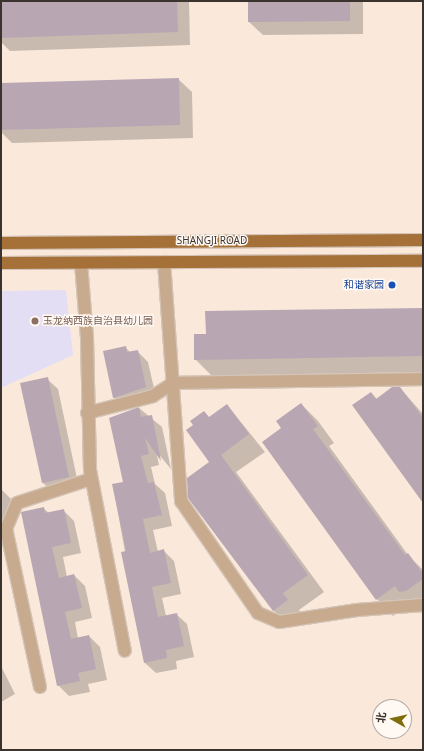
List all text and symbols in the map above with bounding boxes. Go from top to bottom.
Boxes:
street label: SHANGJI ROAD [177,235,247,247]
place label: 和谐家园 [344,279,384,291]
marker: 和谐家园 [387,280,397,290]
place label: 玉龙纳西族自治县幼儿园 [43,315,153,327]
marker: 玉龙纳西族自治县幼儿园 [30,316,40,326]
north arrow [372,699,412,739]
text: 北 [372,711,389,724]

